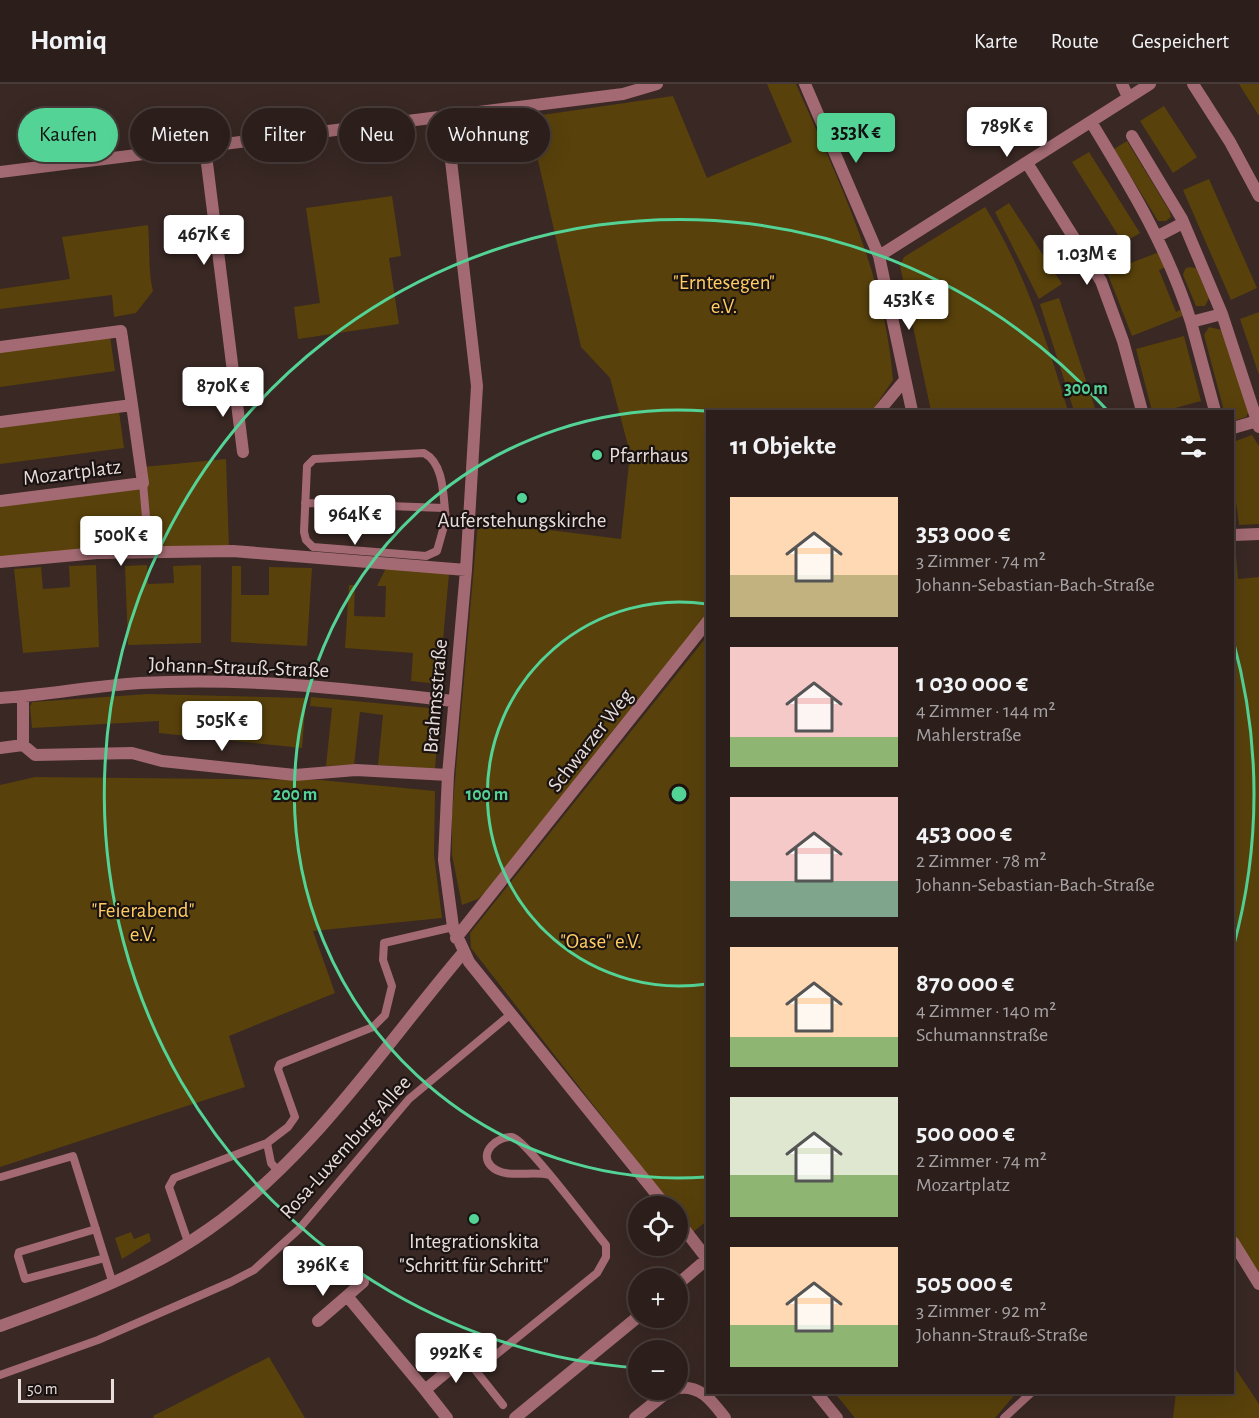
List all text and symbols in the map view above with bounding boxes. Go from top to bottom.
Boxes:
text: Homiq [30,27,107,55]
text: Karte [974,31,1018,52]
text: Route [1051,31,1099,52]
text: Gespeichert [1132,31,1229,52]
pin: 789K € [958,107,1056,158]
chip: Kaufen [18,108,118,162]
chip: Mieten [130,108,230,162]
chip: Filter [242,108,327,162]
chip: Neu [339,108,415,162]
chip: Wohnung [427,108,550,162]
pin: 353K € [807,113,905,164]
text: 789K € [981,116,1033,136]
text: 353K € [831,122,881,142]
pin: 467K € [155,215,253,266]
text: 467K € [178,224,230,244]
pin: 1.03M € [1032,235,1142,286]
text: 1.03M € [1057,244,1117,264]
park label: "Erntesegen" e.V. [673,272,775,317]
pin: 453K € [860,280,958,331]
text: 453K € [883,289,935,309]
pin: 870K € [174,367,272,418]
text: 870K € [197,376,249,396]
text: 300 m [1064,380,1108,398]
icon: filters [1177,430,1210,463]
text: 11 Objekte [730,433,836,459]
place label: Pfarrhaus [609,445,688,466]
marker: Pfarrhaus [590,448,604,462]
street label: Mozartplatz [22,456,122,489]
marker: Auferstehungskirche [515,491,529,505]
pin: 964K € [306,495,404,546]
text: 964K € [328,504,382,524]
place label: Auferstehungskirche [438,510,606,531]
pin: 500K € [72,516,170,567]
text: 353 000 € [916,520,1010,546]
icon: home [778,521,850,593]
text: 500K € [94,525,148,545]
text: 3 Zimmer · 74 m² [916,551,1046,571]
text: Johann-Sebastian-Bach-Straße [916,575,1155,595]
street label: Brahmsstraße [420,638,451,754]
street label: Johann-Strauß-Straße [148,654,330,681]
text: 1 030 000 € [916,670,1028,696]
icon: home [778,671,850,743]
street label: Schwarzer Weg [544,684,637,796]
pin: 505K € [173,701,271,752]
text: 4 Zimmer · 144 m² [916,701,1055,721]
text: 505K € [196,710,248,730]
text: Mahlerstraße [916,725,1021,745]
centre of rings [669,784,689,804]
text: 200 m [273,786,317,804]
text: 100 m [466,786,508,804]
text: 453 000 € [916,820,1012,846]
icon: home [778,821,850,893]
text: 2 Zimmer · 78 m² [916,851,1047,871]
text: Johann-Sebastian-Bach-Straße [916,875,1155,895]
park label: "Feierabend" e.V. [91,900,195,945]
park label: "Oase" e.V. [560,931,642,952]
text: 870 000 € [916,970,1014,996]
icon: home [778,971,850,1043]
text: 4 Zimmer · 140 m² [916,1001,1056,1021]
text: Schumannstraße [916,1025,1048,1045]
street label: Rosa-Luxemburg-Allee [276,1072,415,1223]
text: 500 000 € [916,1120,1015,1146]
icon: home [778,1121,850,1193]
text: 2 Zimmer · 74 m² [916,1151,1047,1171]
text: Mozartplatz [916,1175,1010,1195]
map controls [628,1196,688,1400]
button: locate [628,1196,688,1256]
marker: Integrationskita "Schritt für Schritt" [467,1212,481,1226]
place label: Integrationskita "Schritt für Schritt" [399,1231,549,1276]
pin: 396K € [274,1246,372,1297]
text: 396K € [297,1255,349,1275]
button: + [628,1268,688,1328]
text: 505 000 € [916,1270,1013,1296]
icon: home [778,1271,850,1343]
text: 3 Zimmer · 92 m² [916,1301,1046,1321]
text: Johann-Strauß-Straße [916,1325,1088,1345]
pin: 992K € [407,1333,505,1384]
button: − [628,1340,688,1400]
text: 992K € [430,1342,482,1362]
scale bar [18,1376,114,1404]
text: 50 m [27,1381,58,1397]

